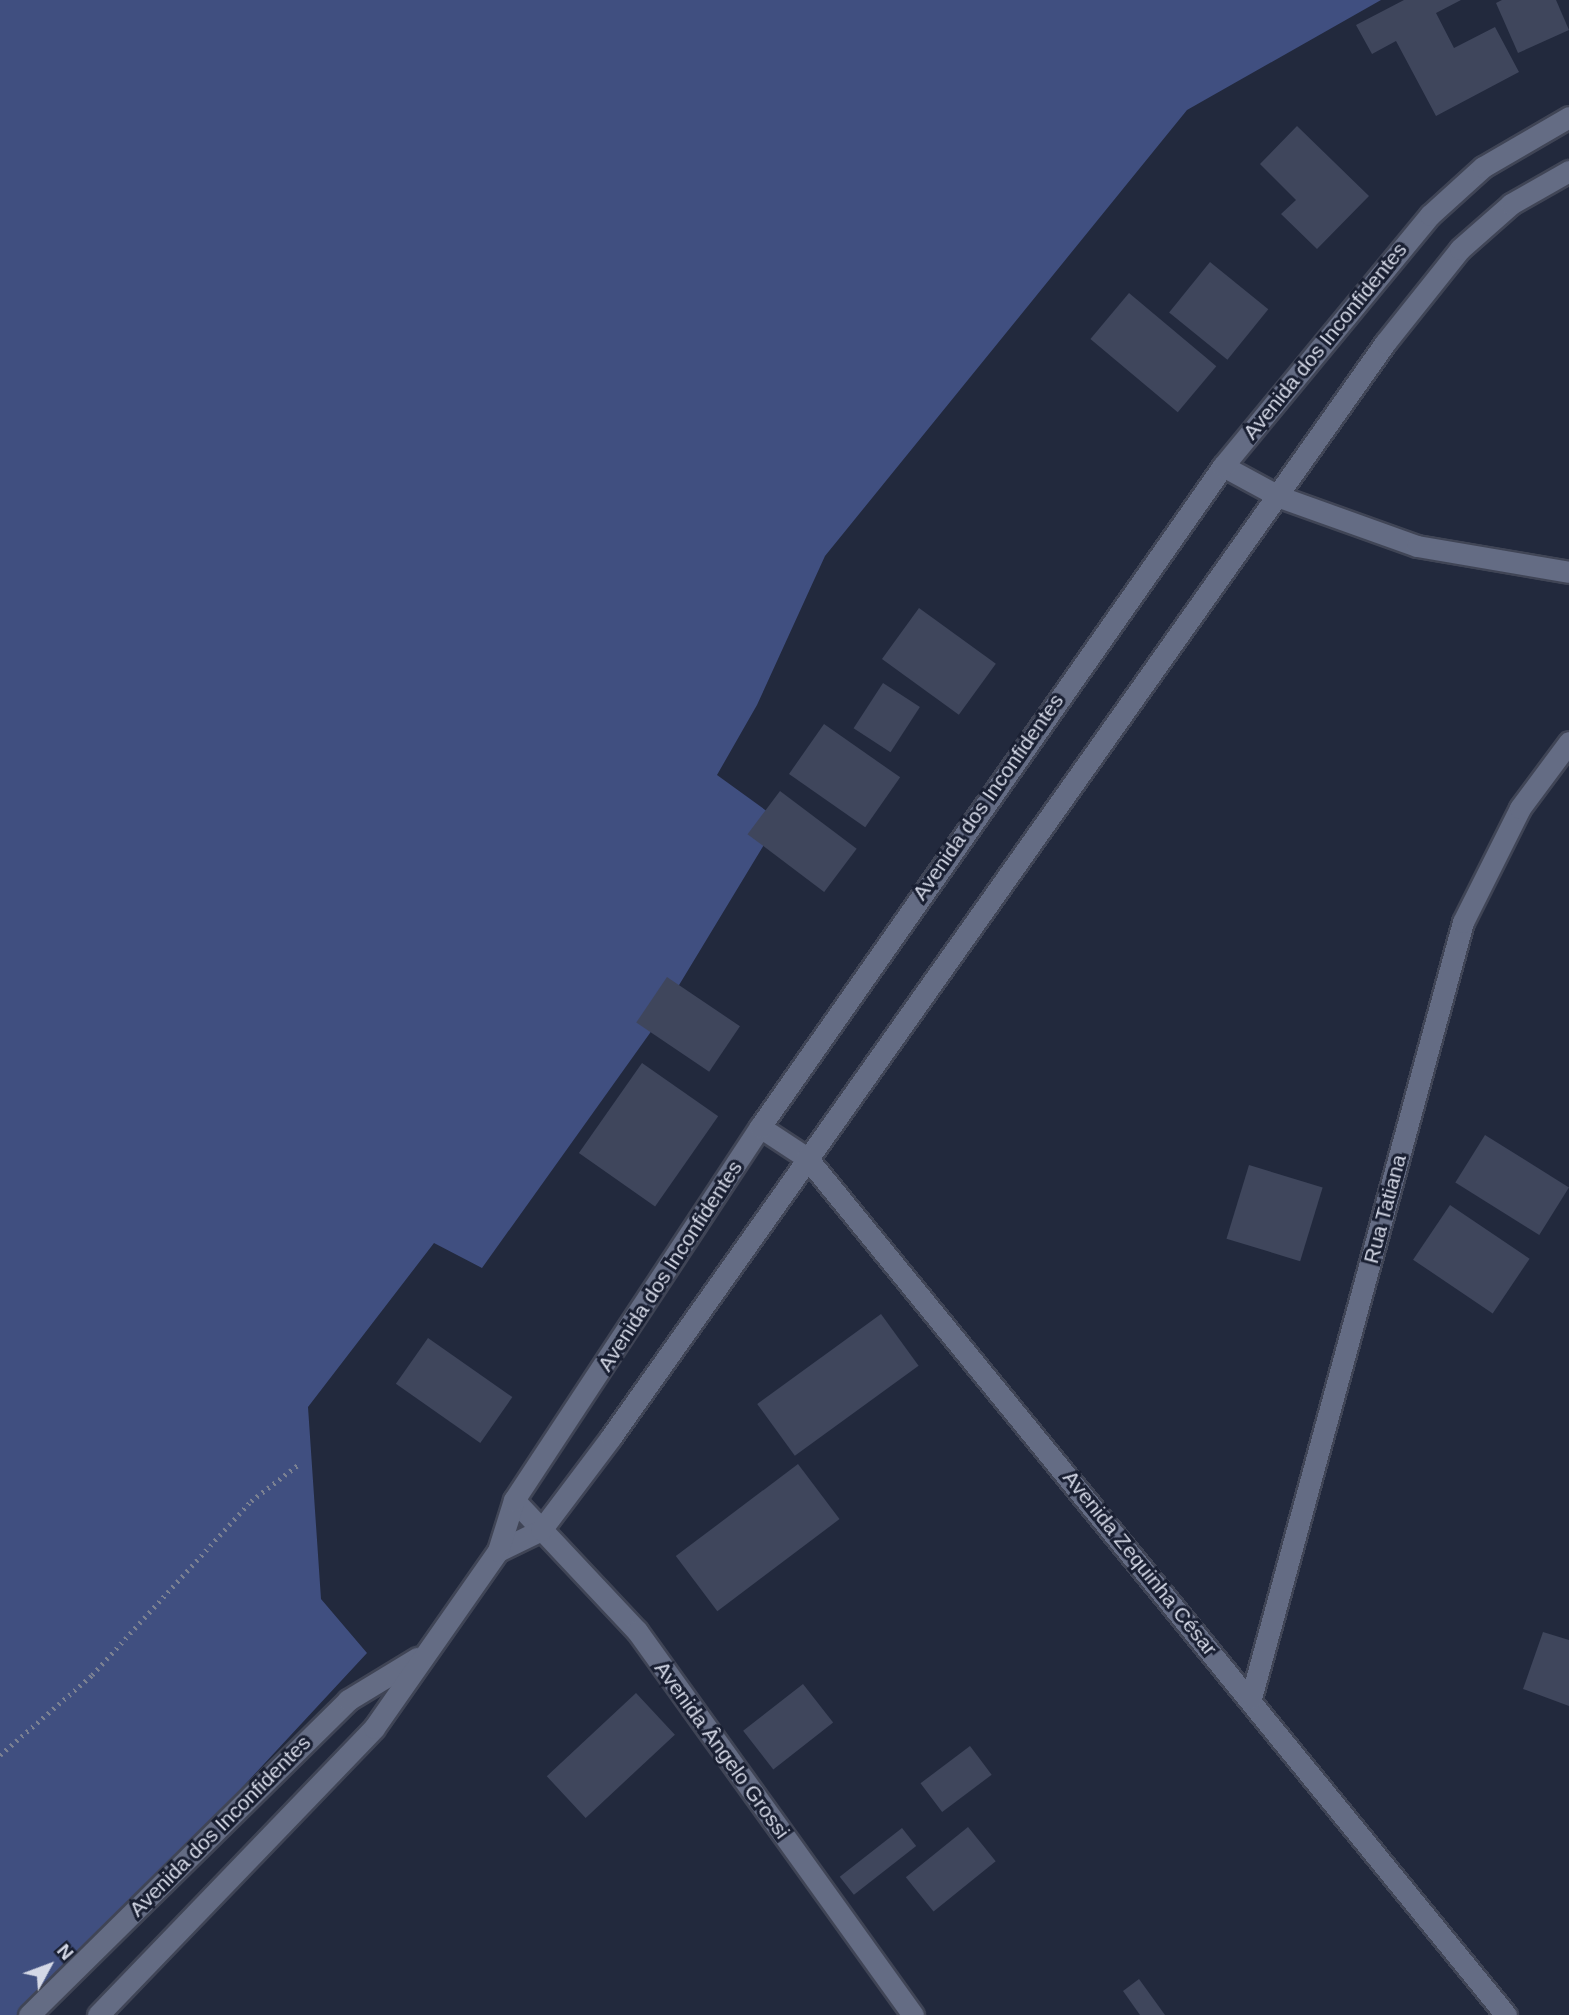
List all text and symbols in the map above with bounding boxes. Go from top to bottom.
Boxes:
street label: Avenida dos Inconfidentes [1238,237,1412,445]
street label: Avenida dos Inconfidentes [907,689,1069,905]
street label: Rua Tatiana [1358,1152,1412,1266]
street label: Avenida dos Inconfidentes [592,1156,748,1376]
street label: Avenida Zequinha César [1058,1465,1222,1661]
street label: Avenida Ângelo Grossi [649,1656,795,1844]
street label: Avenida dos Inconfidentes [124,1730,316,1922]
north arrow [14,1931,84,2001]
text: N [53,1940,78,1964]

